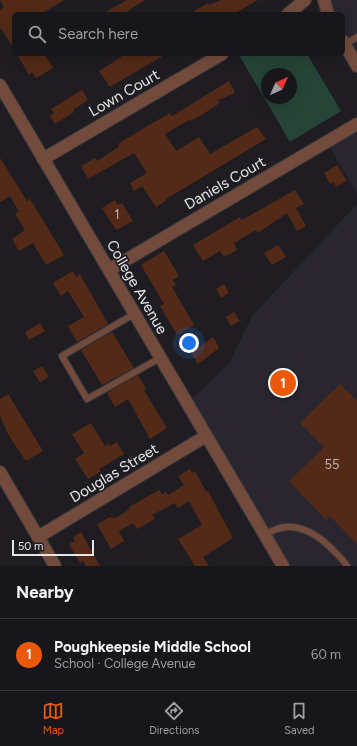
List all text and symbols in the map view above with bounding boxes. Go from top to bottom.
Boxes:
search box [12,12,345,56]
icon: search [26,23,48,45]
text: Search here [58,25,138,43]
street label: Lown Court [85,65,163,120]
north arrow [261,68,297,104]
street label: Daniels Court [181,152,269,213]
house number: 1 [114,207,120,222]
street label: College Avenue [103,237,171,337]
your location [179,333,199,353]
pin: 1 [270,368,296,398]
street label: Douglas Street [67,439,162,506]
house number: 55 [325,457,339,472]
scale bar [12,538,94,557]
text: 50 m [18,540,43,553]
text: Nearby [16,582,74,602]
text: Poughkeepsie Middle School [54,638,251,656]
text: 1 [26,647,32,662]
text: 60 m [311,647,341,662]
text: School · College Avenue [54,656,196,671]
tab: Map [42,700,64,737]
tab: Directions [149,700,199,737]
tab: Saved [284,700,315,737]

